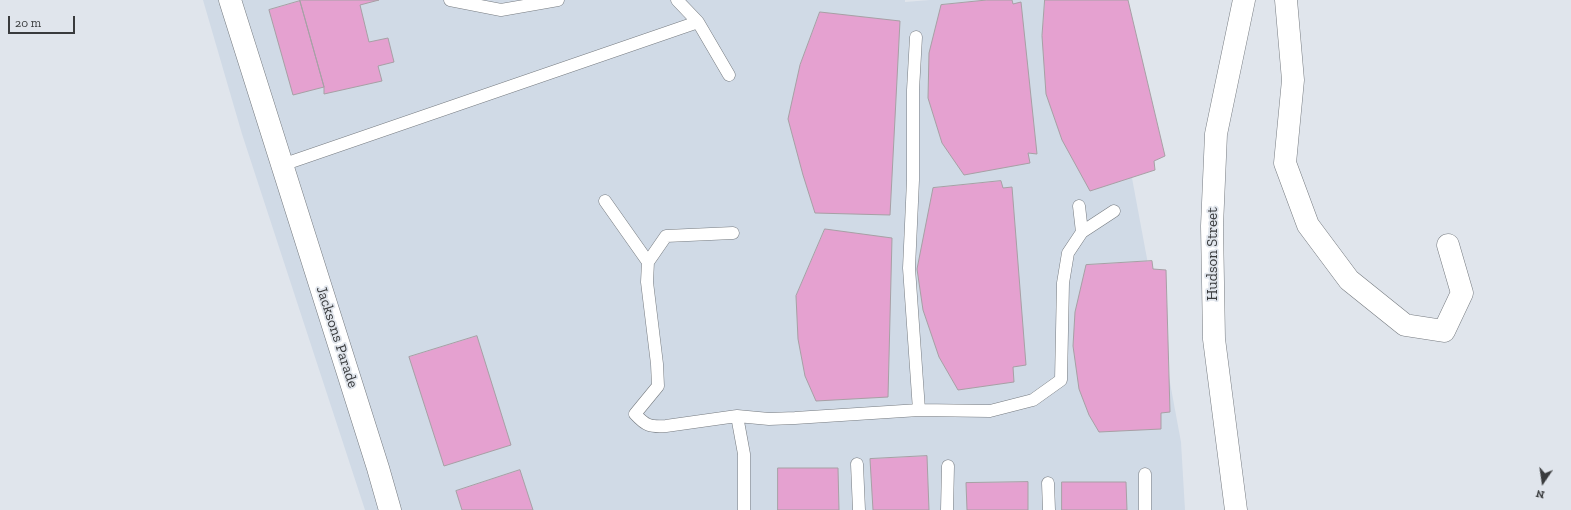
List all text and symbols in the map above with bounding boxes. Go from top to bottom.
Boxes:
scale bar [10,8,77,34]
text: 20 m [15,16,41,30]
street label: Hudson Street [1204,207,1222,301]
street label: Jacksons Parade [312,284,362,390]
north arrow [1523,462,1563,502]
text: N [1535,487,1546,501]

